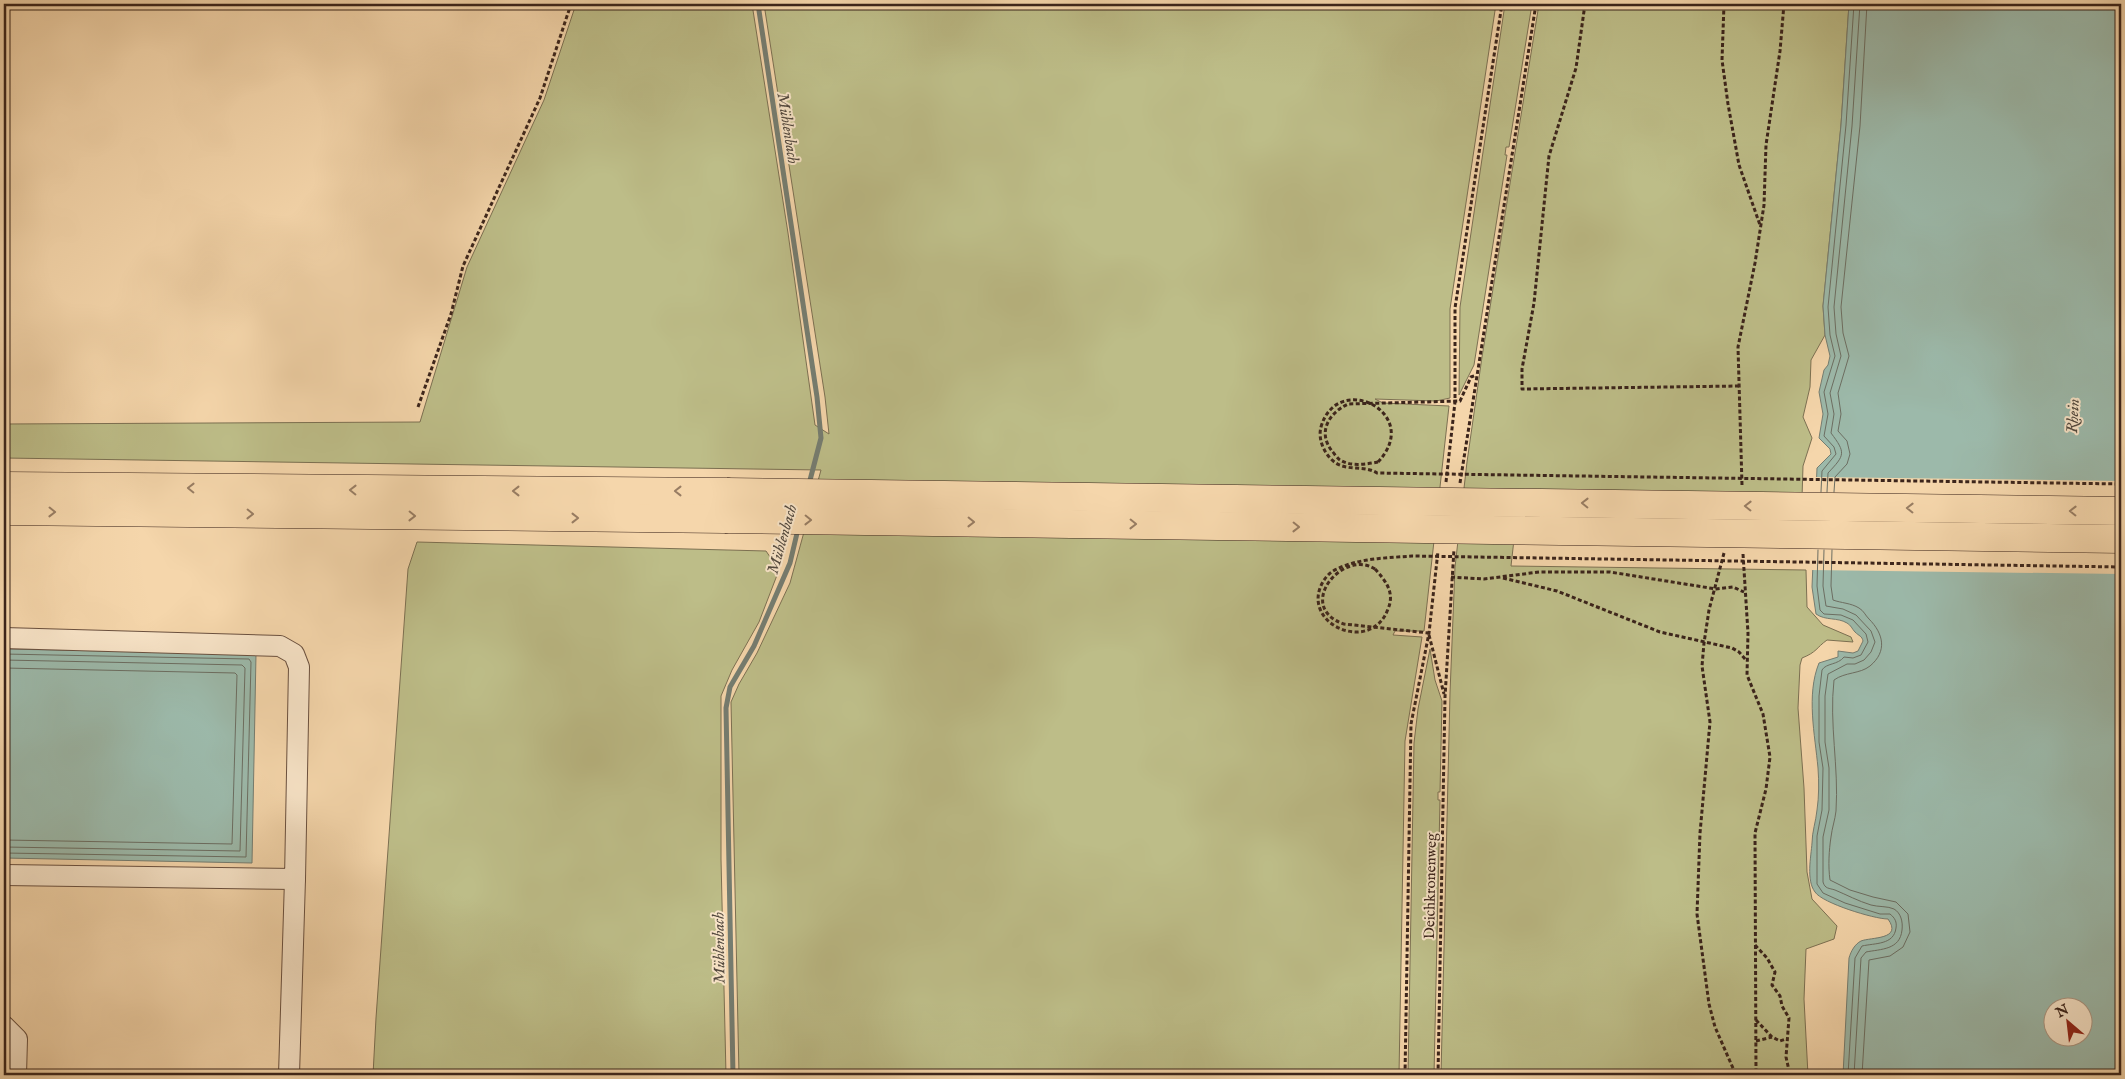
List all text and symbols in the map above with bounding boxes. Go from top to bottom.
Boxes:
water label: Mühlenbach [772,91,803,165]
water label: Rhein [2063,398,2085,434]
one-way arrow [187,483,194,493]
one-way arrow [349,485,357,495]
one-way arrow [512,486,520,496]
one-way arrow [674,486,682,496]
one-way arrow [1581,498,1588,508]
one-way arrow [1743,500,1751,511]
water label: Mühlenbach [763,502,802,577]
one-way arrow [1906,503,1914,513]
one-way arrow [2068,506,2076,516]
one-way arrow [49,507,57,517]
one-way arrow [246,509,254,520]
one-way arrow [409,511,417,522]
one-way arrow [572,513,579,523]
one-way arrow [805,515,813,525]
one-way arrow [968,517,975,527]
one-way arrow [1130,519,1138,530]
one-way arrow [1292,521,1300,532]
street label: Deichkronenweg [1420,832,1441,939]
water label: Mühlenbach [709,912,731,984]
north arrow [2042,996,2092,1046]
text: N [2052,1001,2072,1023]

